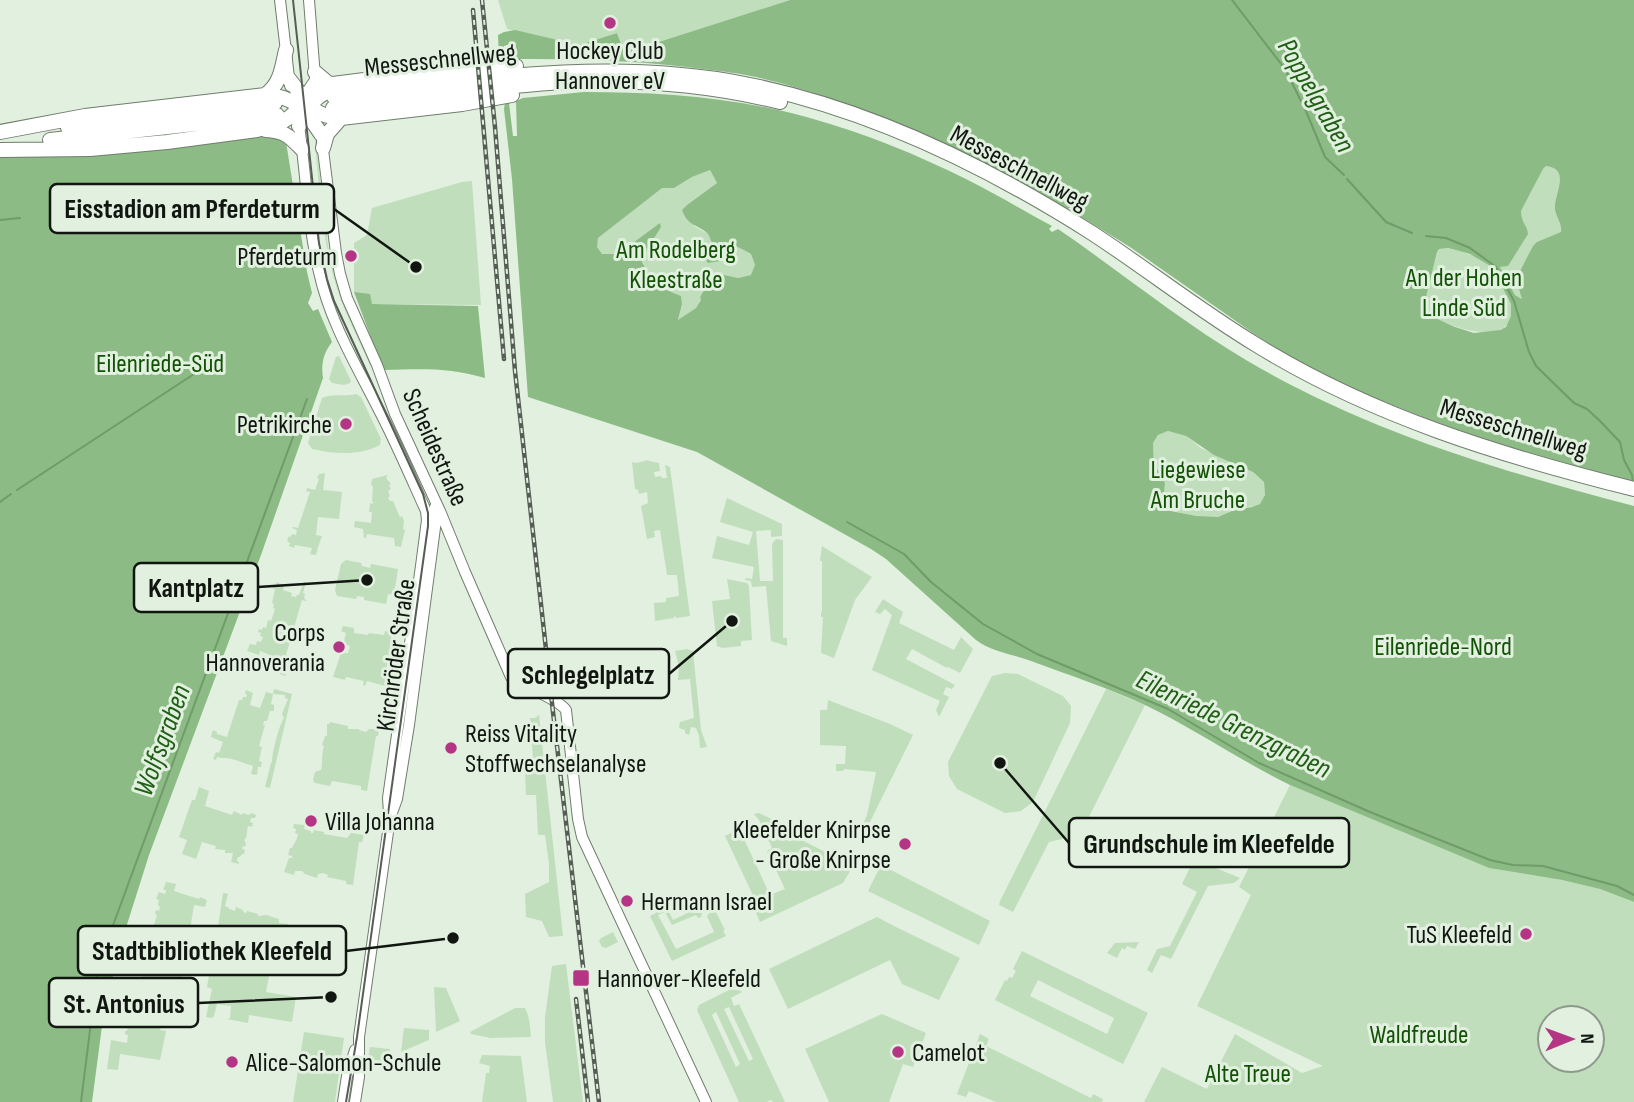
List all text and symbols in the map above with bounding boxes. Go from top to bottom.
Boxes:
marker: Hockey Club Hannover eV [602,15,618,31]
water label: Poppelgraben [1270,33,1362,159]
place label: Hockey Club Hannover eV [555,36,665,97]
street label: Messeschnellweg [363,37,517,84]
street label: Messeschnellweg [945,119,1094,218]
callout: Eisstadion am Pferdeturm [50,184,334,233]
text: Eisstadion am Pferdeturm [64,193,320,226]
park label: Am Rodelberg Kleestraße [615,235,736,296]
place label: Pferdeturm [237,242,337,273]
marker: Pferdeturm [343,248,359,264]
park label: An der Hohen Linde Süd [1405,263,1522,324]
park label: Eilenriede-Süd [96,349,224,380]
street label: Scheidestraße [395,384,474,511]
street label: Messeschnellweg [1436,392,1591,467]
place label: Petrikirche [237,410,332,441]
marker: Petrikirche [338,416,354,432]
park label: Liegewiese Am Bruche [1150,455,1246,516]
callout: Kantplatz [134,563,258,612]
text: Kantplatz [148,572,244,605]
street label: Kirchröder Straße [370,577,423,733]
place label: Corps Hannoverania [206,618,325,679]
park label: Eilenriede-Nord [1374,632,1512,663]
marker: Corps Hannoverania [331,639,347,655]
callout: Schlegelplatz [508,649,669,698]
text: Schlegelplatz [521,659,655,692]
water label: Eilenriede Grenzgraben [1131,663,1336,786]
water label: Wolfsgraben [127,680,198,801]
place label: Reiss Vitality Stoffwechselanalyse [465,719,646,780]
marker: Reiss Vitality Stoffwechselanalyse [443,740,459,756]
place label: Villa Johanna [325,807,435,838]
marker: Villa Johanna [303,813,319,829]
place label: Kleefelder Knirpse - Große Knirpse [733,815,891,876]
callout: Grundschule im Kleefelde [1069,818,1349,867]
text: Grundschule im Kleefelde [1083,828,1335,861]
marker: Kleefelder Knirpse - Große Knirpse [897,836,913,852]
place label: Hermann Israel [641,887,772,918]
marker: Hermann Israel [619,893,635,909]
place label: TuS Kleefeld [1407,920,1512,951]
callout: Stadtbibliothek Kleefeld [78,926,346,975]
marker: TuS Kleefeld [1518,926,1534,942]
text: Stadtbibliothek Kleefeld [92,935,332,968]
place label: Hannover-Kleefeld [597,964,761,995]
marker: Hannover-Kleefeld [571,968,591,988]
callout: St. Antonius [49,978,198,1027]
text: St. Antonius [63,988,185,1021]
north arrow [1536,1004,1606,1074]
park label: Waldfreude [1369,1020,1469,1051]
text: N [1575,1033,1598,1044]
place label: Camelot [912,1038,985,1069]
marker: Camelot [890,1044,906,1060]
place label: Alice-Salomon-Schule [245,1048,441,1079]
marker: Alice-Salomon-Schule [224,1054,240,1070]
park label: Alte Treue [1204,1059,1291,1090]

